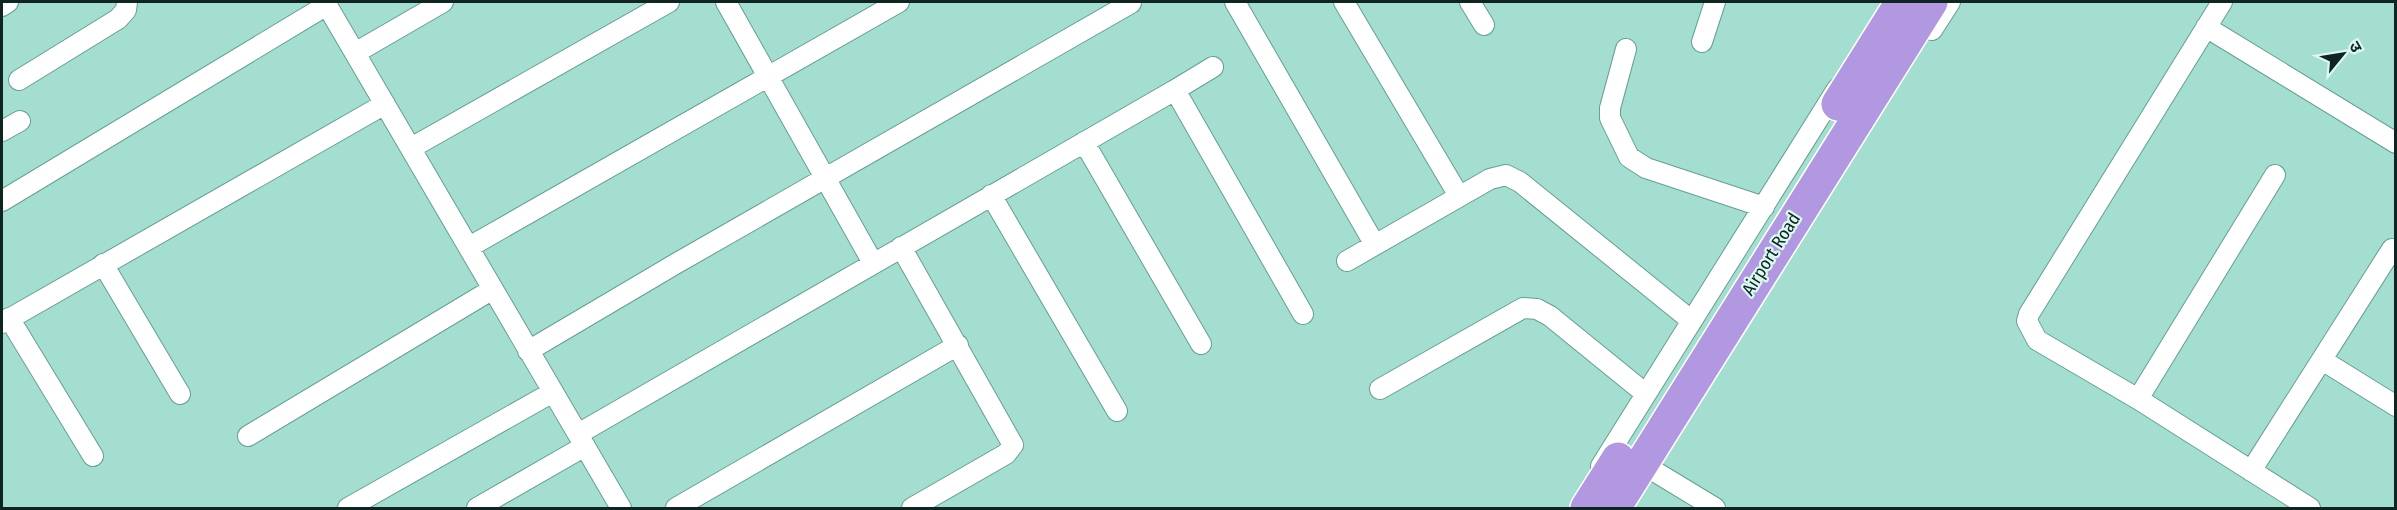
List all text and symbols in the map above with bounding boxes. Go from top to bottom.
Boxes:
north arrow [2313,24,2373,84]
text: उ [2345,38,2366,56]
street label: Airport Road [1737,209,1805,299]

